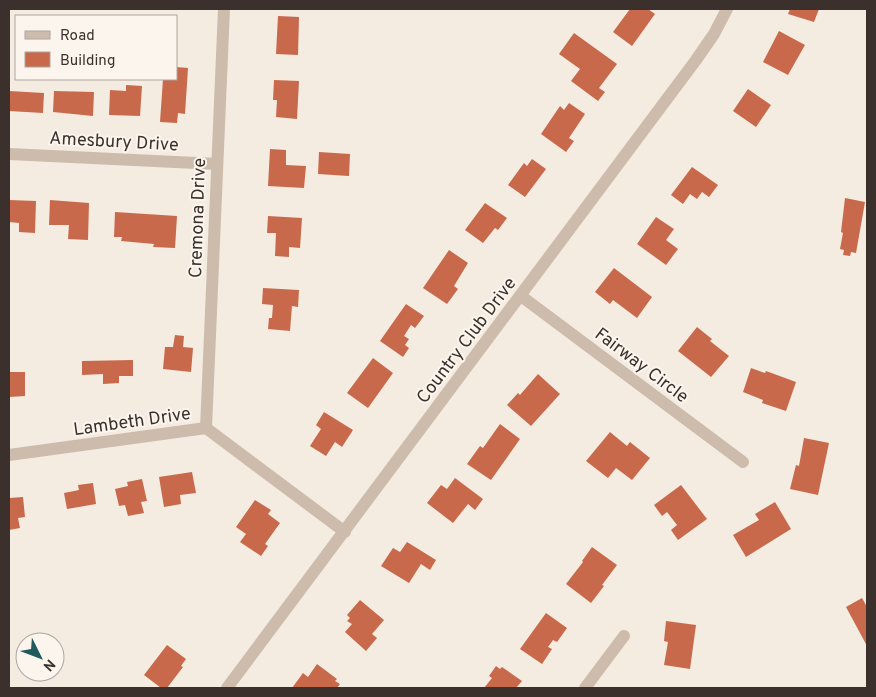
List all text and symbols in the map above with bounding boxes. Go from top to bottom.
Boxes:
legend [15,15,178,80]
text: Road [60,27,95,46]
text: Building [60,52,115,71]
street label: Amesbury Drive [49,128,179,157]
street label: Cremona Drive [185,158,212,278]
street label: Country Club Drive [412,273,522,409]
street label: Fairway Circle [590,323,693,409]
street label: Lambeth Drive [72,403,192,442]
north arrow [15,632,65,682]
text: N [39,655,58,674]

